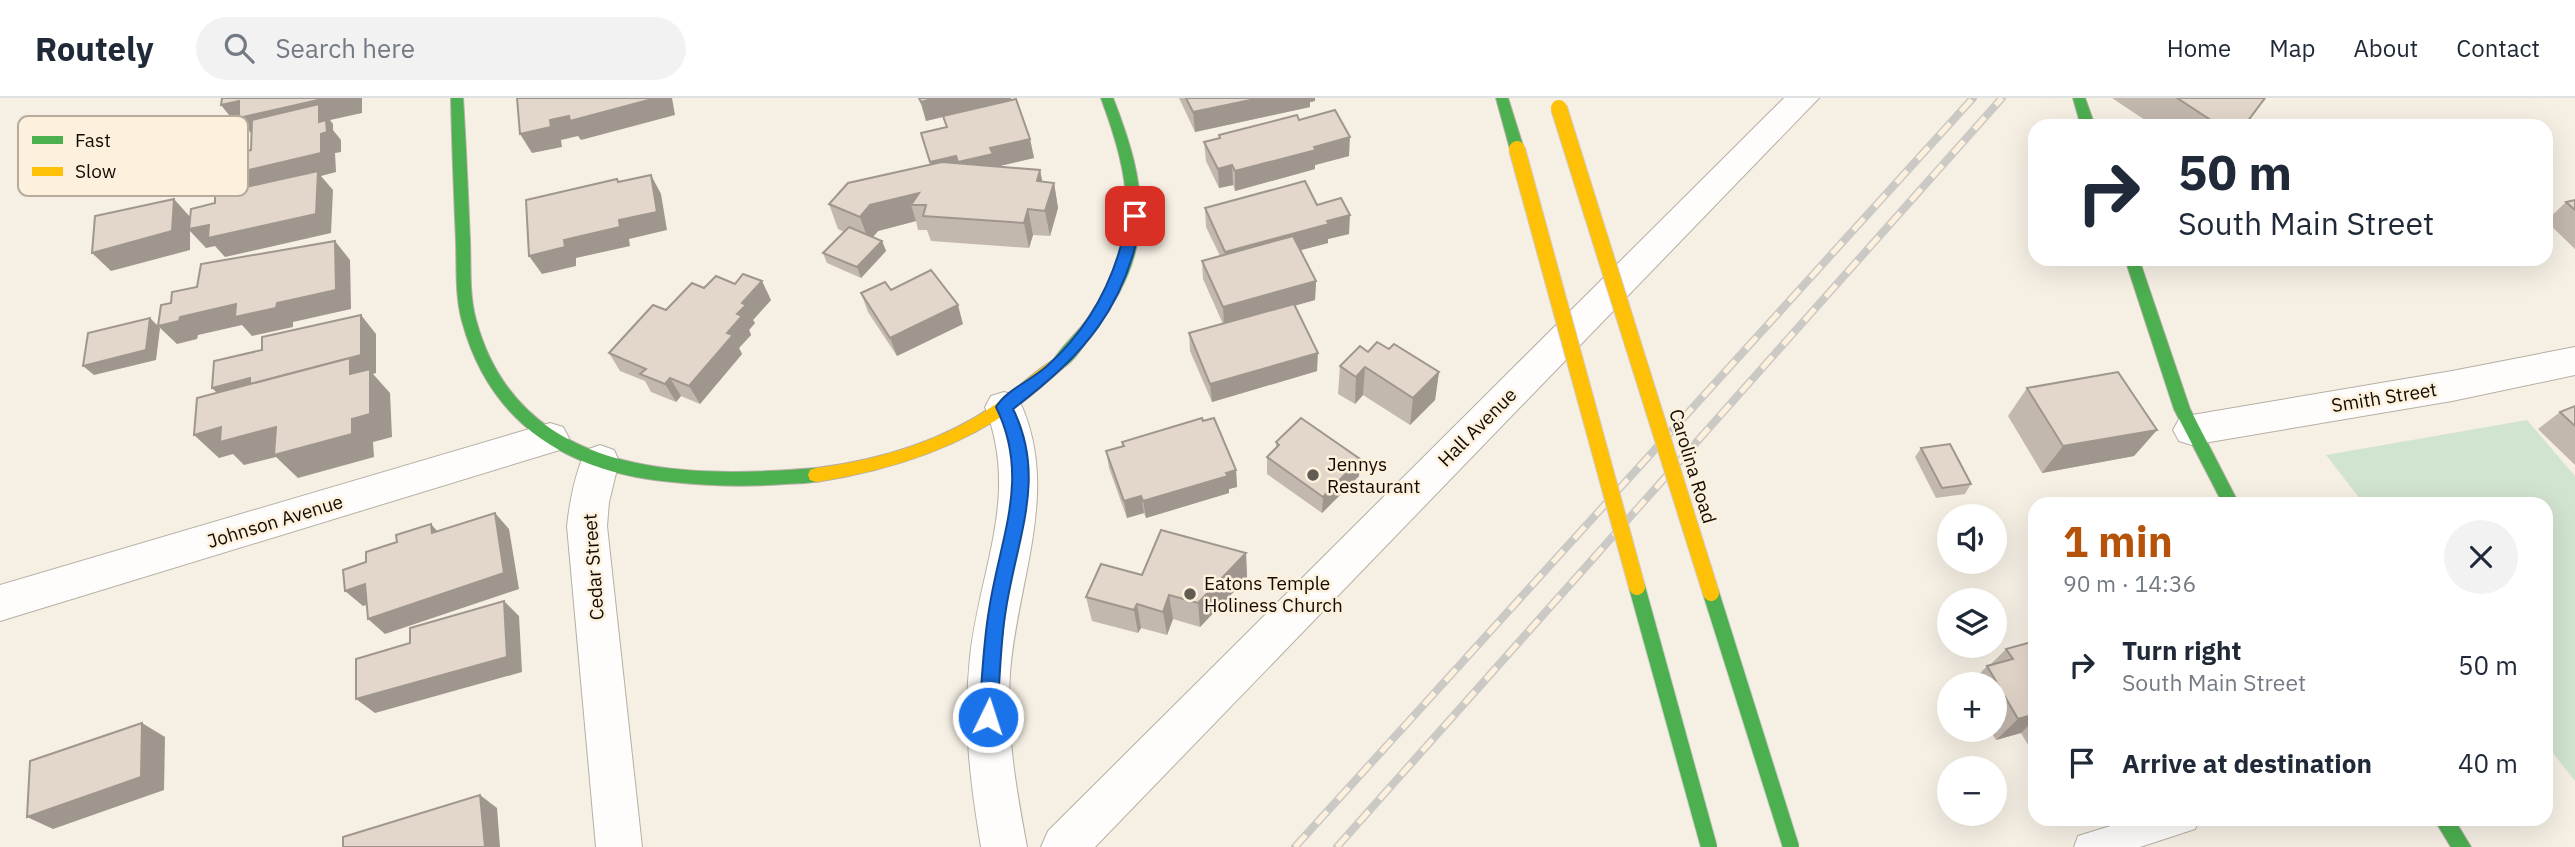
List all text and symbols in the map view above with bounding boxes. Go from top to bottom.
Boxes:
search box [196,17,686,80]
text: Routely [35,27,154,70]
icon: search [220,29,258,67]
text: Search here [276,31,415,65]
text: Home [2167,32,2231,64]
text: Map [2269,32,2315,64]
text: About [2353,32,2418,64]
text: Contact [2456,32,2540,64]
legend [18,116,248,196]
text: Fast [75,128,111,152]
text: 50 m [2178,140,2292,203]
icon: right [2063,147,2154,238]
text: Slow [75,159,116,183]
pin [1105,186,1165,246]
icon: arrive [1116,197,1154,235]
text: South Main Street [2178,202,2434,244]
street label: Smith Street [2330,377,2438,417]
street label: Hall Avenue [1433,383,1521,471]
street label: Carolina Road [1664,406,1722,526]
place label: Jennys Restaurant [1327,452,1421,498]
marker: Jennys Restaurant [1305,467,1321,483]
street label: Johnson Avenue [204,489,346,553]
map controls [1937,504,2007,826]
button: sound [1937,504,2007,574]
street label: Cedar Street [577,513,609,621]
text: 1 min [2063,514,2173,569]
button: close [2444,520,2518,594]
text: 90 m · 14:36 [2063,568,2196,598]
place label: Eatons Temple Holiness Church [1204,571,1343,617]
marker: Eatons Temple Holiness Church [1182,586,1198,602]
button: layers [1937,588,2007,658]
text: Turn right [2122,633,2241,667]
icon: right [2063,646,2101,684]
text: 50 m [2458,648,2518,682]
text: South Main Street [2122,667,2306,697]
button: + [1937,672,2007,742]
position arrow [951,680,1025,754]
icon: arrive [2063,744,2101,782]
text: Arrive at destination [2122,746,2372,780]
text: 40 m [2458,746,2518,780]
button: − [1937,756,2007,826]

